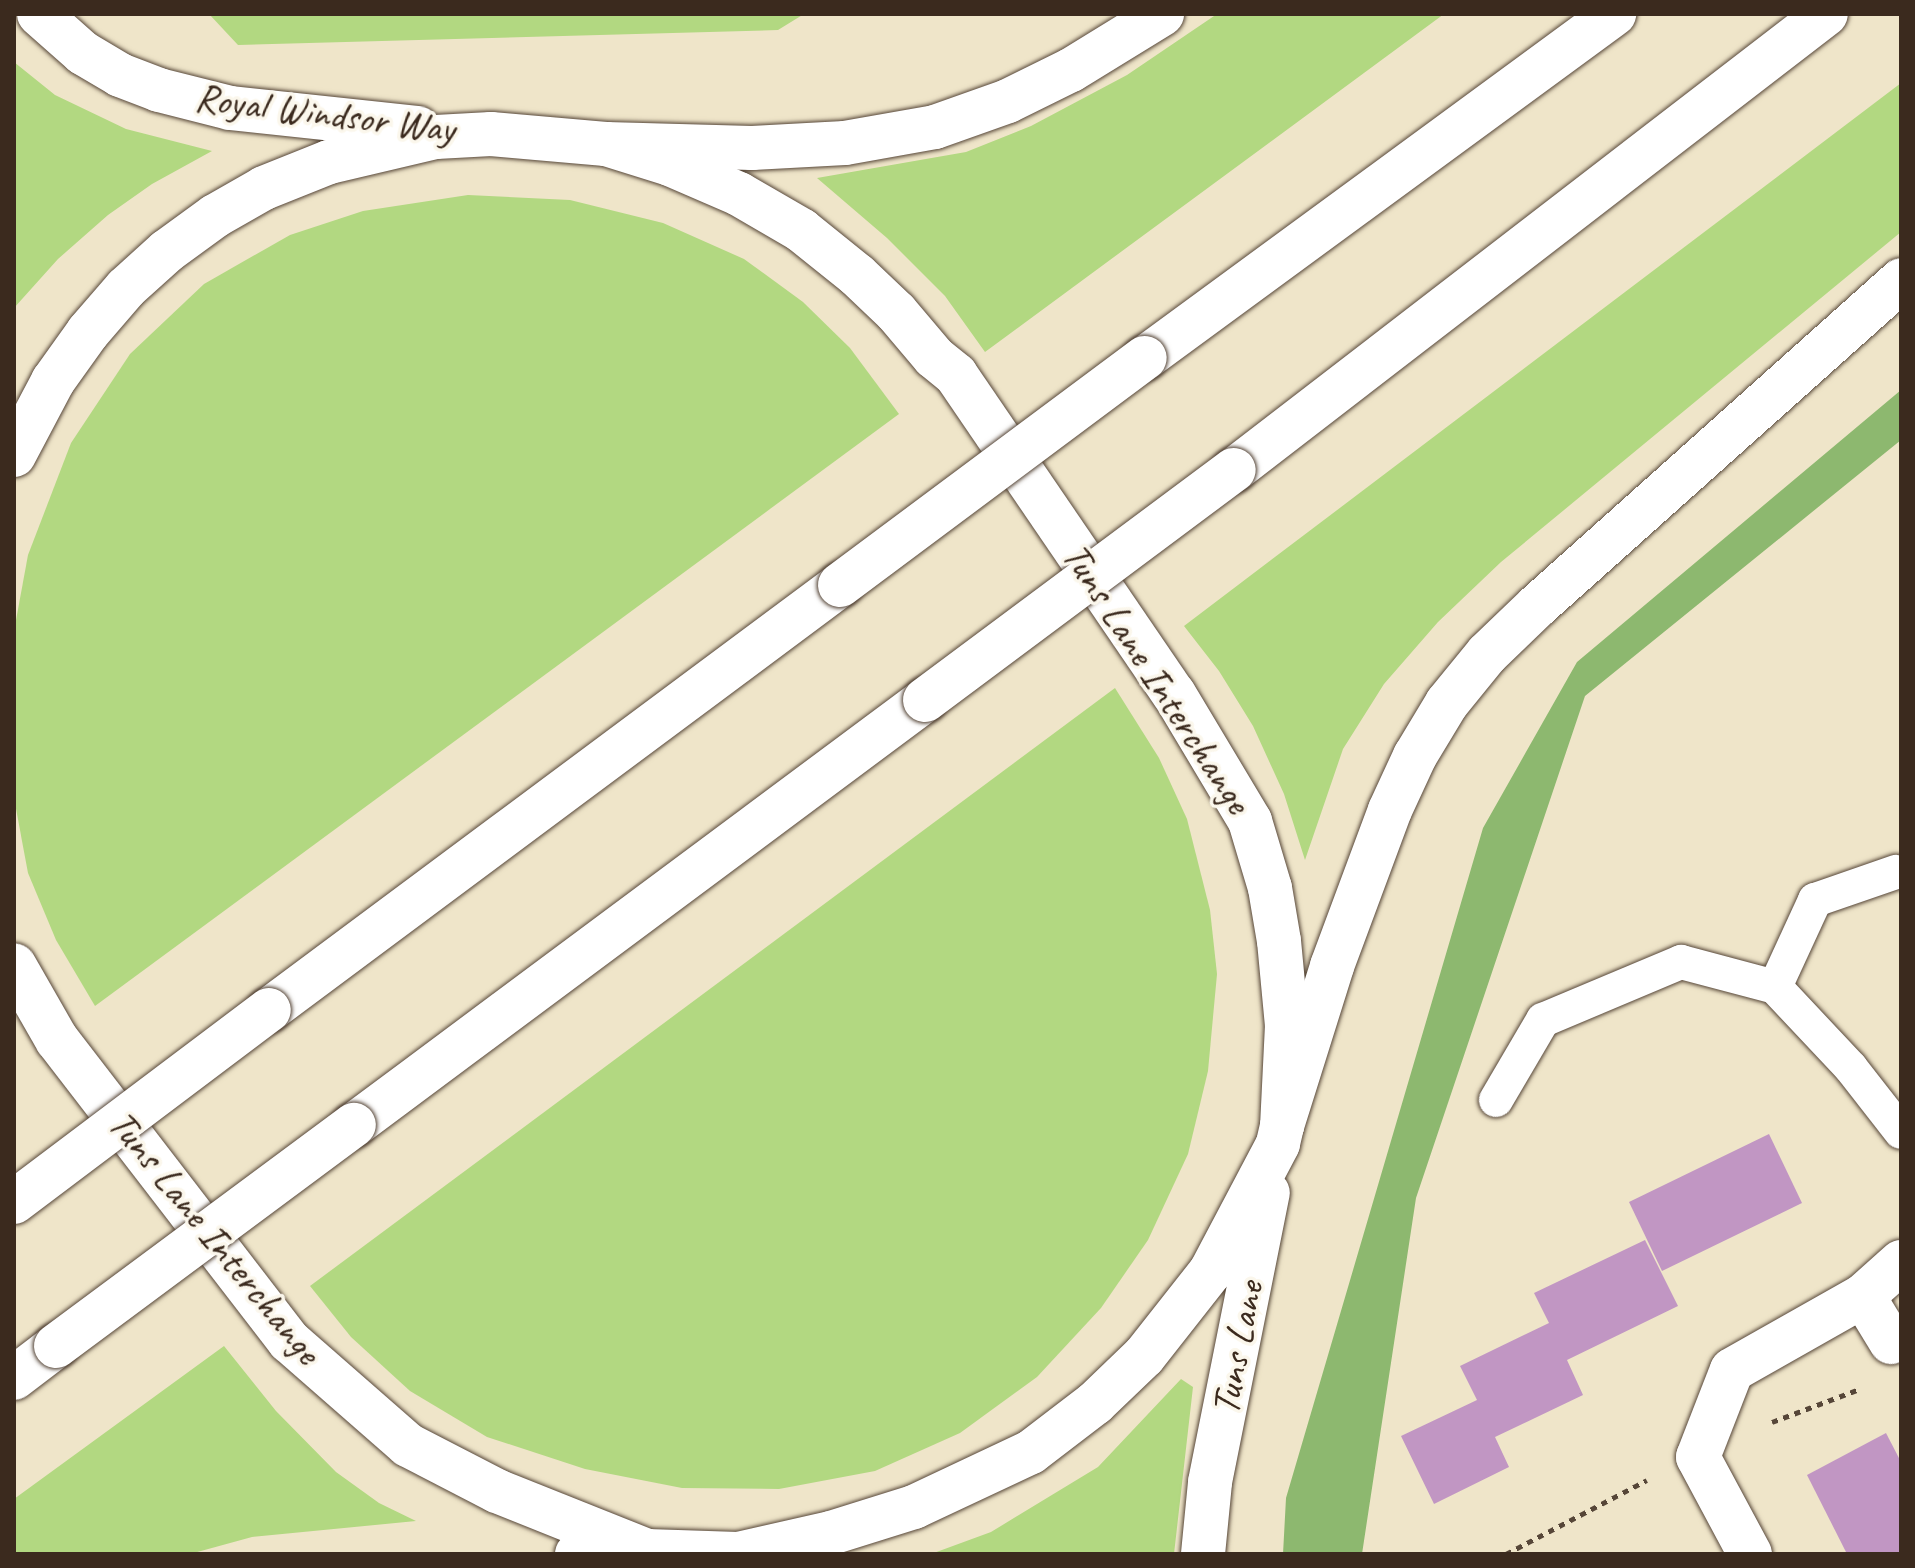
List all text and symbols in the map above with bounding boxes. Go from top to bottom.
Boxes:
street label: Royal Windsor Way [192,73,458,153]
street label: Tuns Lane Interchange [1051,533,1263,823]
street label: Tuns Lane Interchange [98,1100,332,1374]
street label: Tuns Lane [1200,1276,1274,1420]

